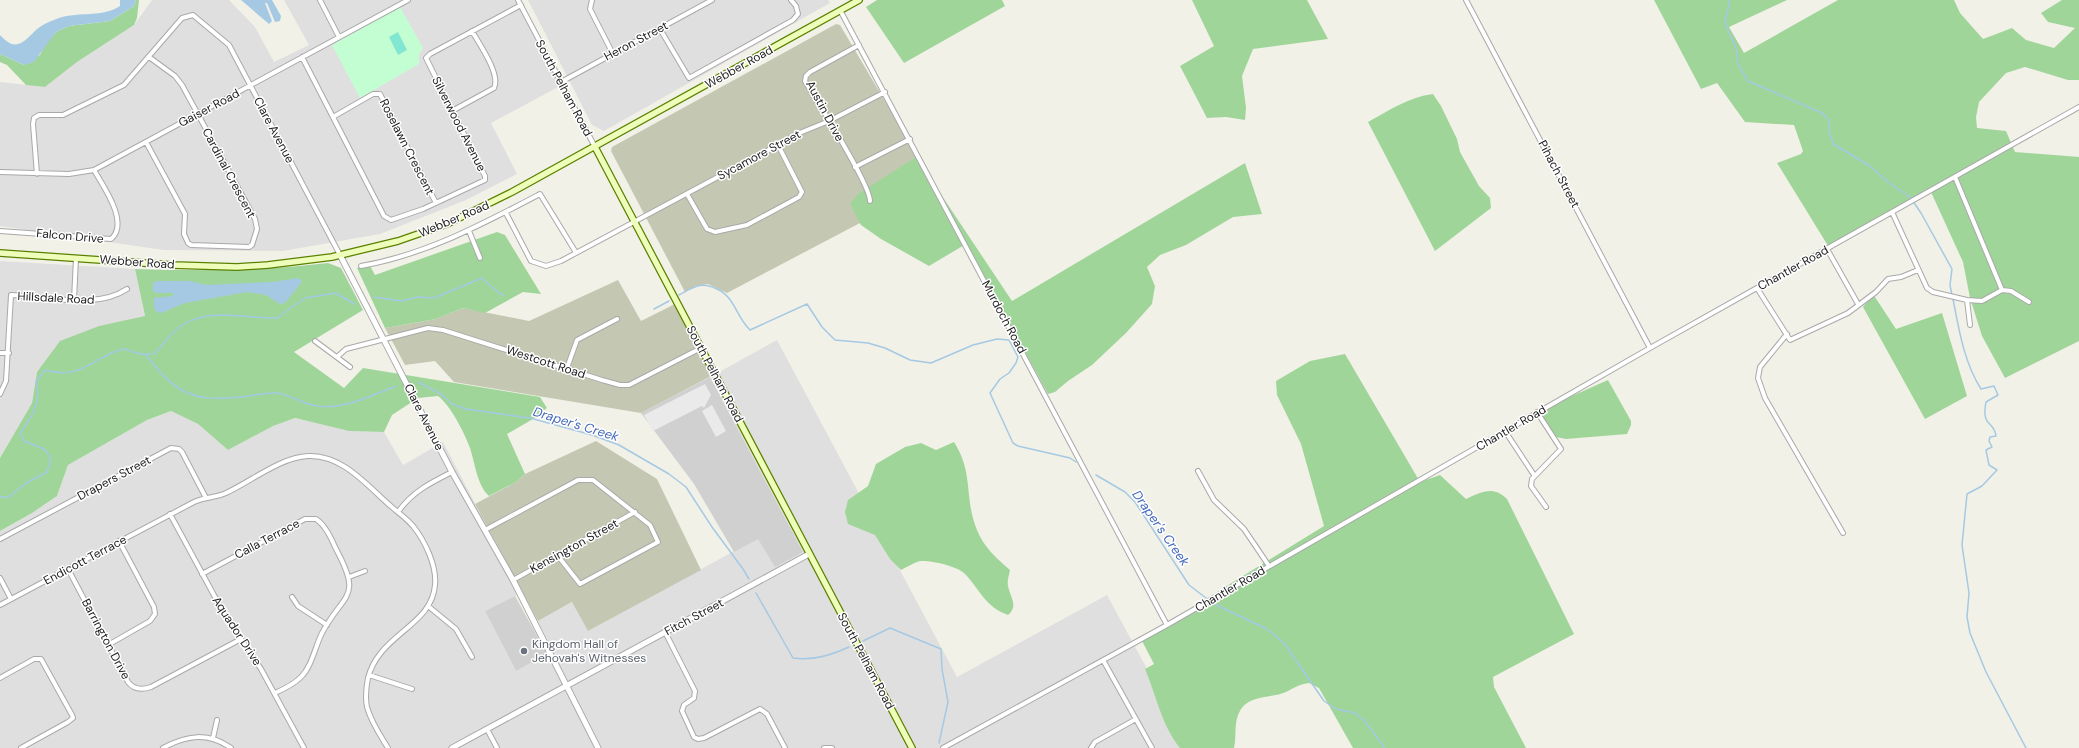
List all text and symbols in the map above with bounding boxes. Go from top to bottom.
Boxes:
street label: Heron Street [601,17,671,65]
street label: South Pelham Road [532,37,596,139]
street label: Webber Road [702,42,776,92]
street label: Silverwood Avenue [428,74,490,174]
street label: Austin Drive [802,78,848,144]
street label: Gaiser Road [176,85,242,131]
street label: Clare Avenue [250,94,298,166]
street label: Roselawn Crescent [376,96,438,198]
street label: Cardinal Crescent [198,125,260,221]
street label: Sycamore Street [714,126,804,184]
street label: Pihach Street [1535,137,1584,211]
street label: Webber Road [416,197,492,241]
street label: Falcon Drive [36,225,105,247]
street label: Chantler Road [1755,242,1831,294]
street label: Webber Road [99,251,175,273]
street label: Murdoch Road [978,278,1030,356]
street label: Hillsdale Road [17,288,95,308]
street label: South Pelham Road [683,323,747,425]
street label: Westcott Road [504,342,588,382]
street label: Clare Avenue [400,381,448,453]
street label: Chantler Road [1473,401,1549,455]
water label: Draper's Creek [531,403,621,445]
street label: Drapers Street [74,452,154,504]
water label: Draper's Creek [1129,487,1194,570]
street label: Calla Terrace [232,515,303,563]
street label: Kensington Street [527,515,621,577]
street label: Endicott Terrace [41,531,130,589]
street label: Chantler Road [1192,562,1268,616]
street label: Aquador Drive [209,593,265,669]
street label: Fitch Street [662,595,727,639]
street label: Barrington Drive [78,596,134,682]
street label: South Pelham Road [834,610,898,712]
place label: Kingdom Hall of Jehovah's Witnesses [532,636,646,666]
marker: Kingdom Hall of Jehovah's Witnesses [519,646,529,656]

